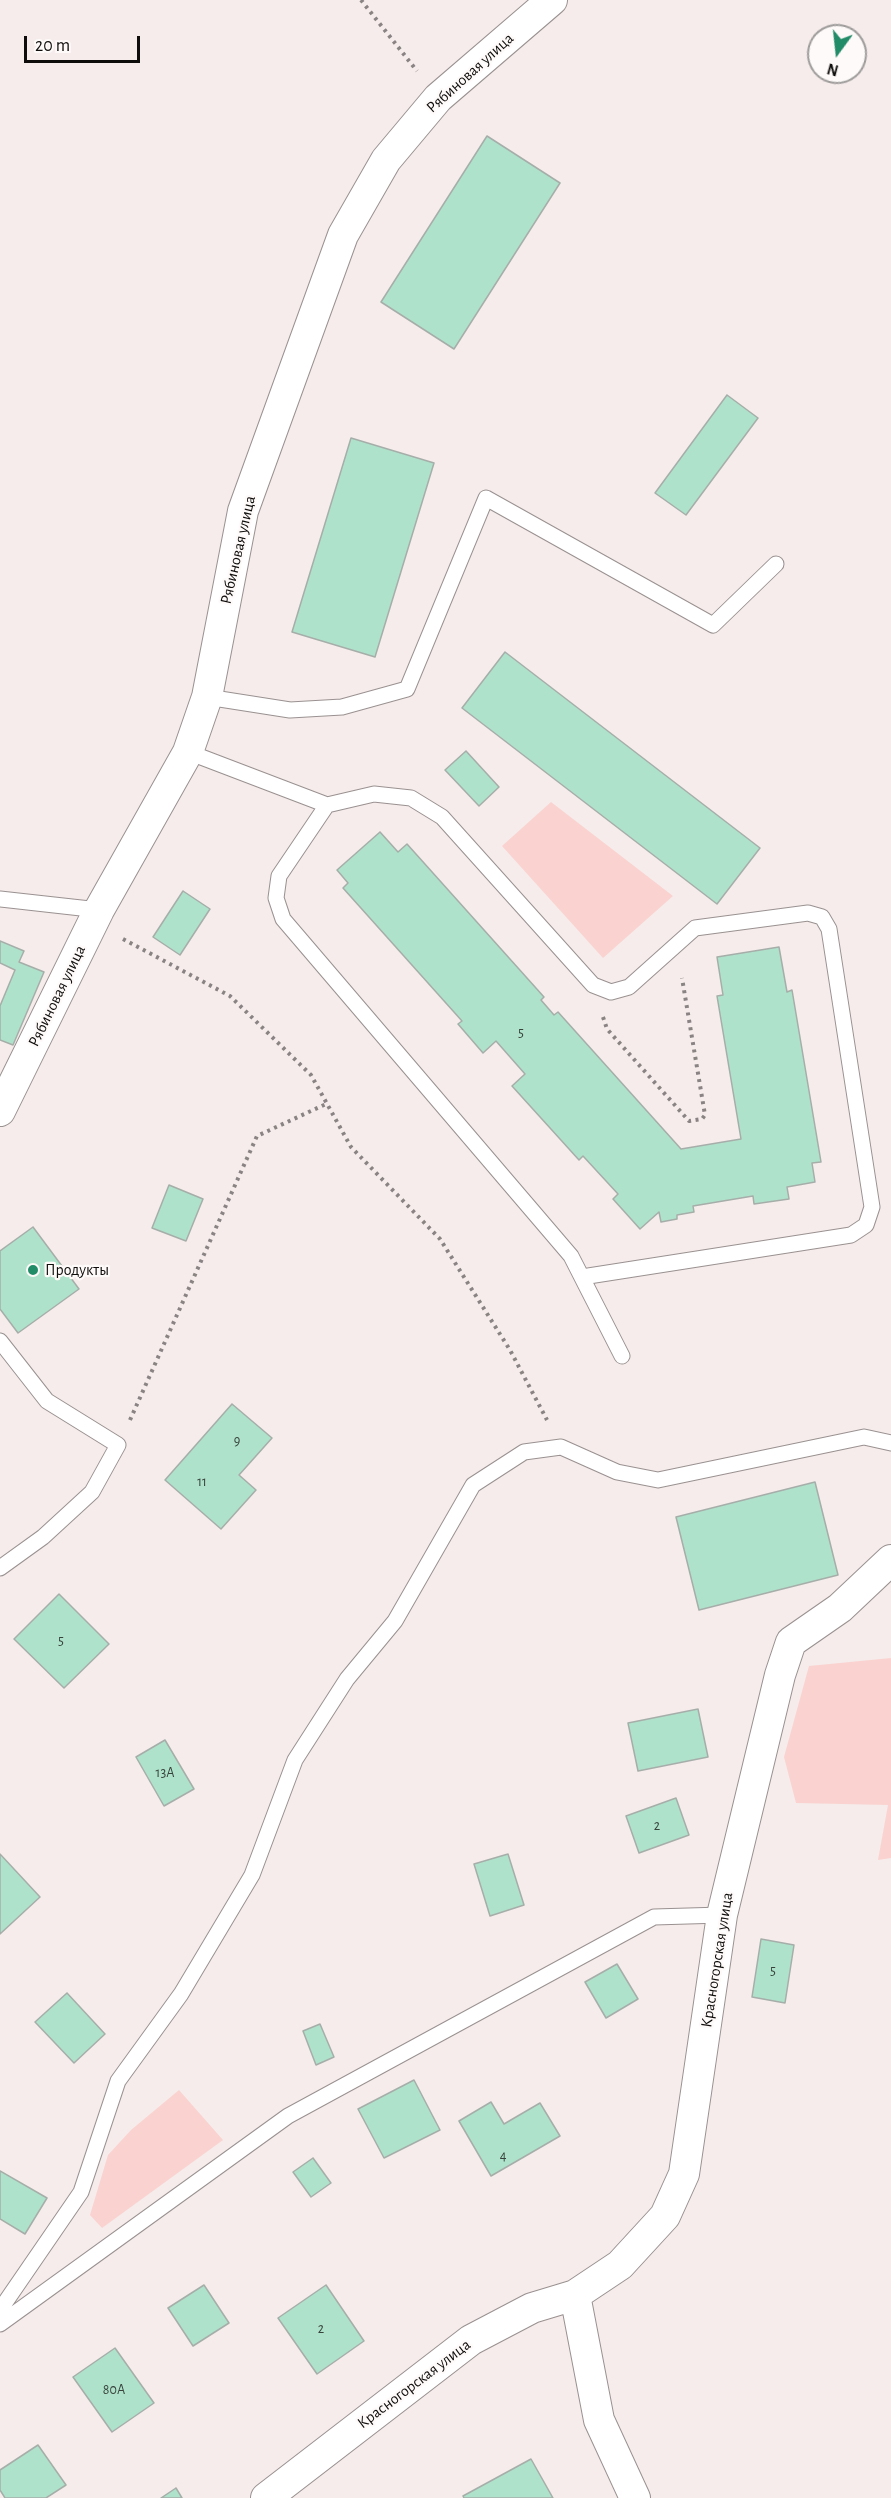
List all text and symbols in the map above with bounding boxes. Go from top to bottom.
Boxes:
scale bar [27,24,142,62]
north arrow [807,24,867,84]
street label: Рябиновая улица [422,29,518,117]
text: 20 m [35,37,70,55]
text: N [825,60,840,79]
street label: Рябиновая улица [216,494,260,606]
street label: Рябиновая улица [24,942,90,1050]
house number: 5 [518,1025,524,1041]
place label: Продукты [45,1260,109,1280]
marker: Продукты [26,1263,40,1277]
house number: 9 [234,1433,240,1449]
house number: 11 [197,1474,207,1490]
house number: 5 [58,1633,64,1649]
house number: 13А [156,1765,174,1781]
house number: 2 [654,1818,660,1834]
street label: Красногорская улица [697,1891,737,2029]
house number: 5 [770,1963,776,1979]
house number: 4 [500,2148,506,2164]
house number: 2 [318,2321,324,2337]
street label: Красногорская улица [354,2335,474,2433]
house number: 80А [103,2382,125,2398]

